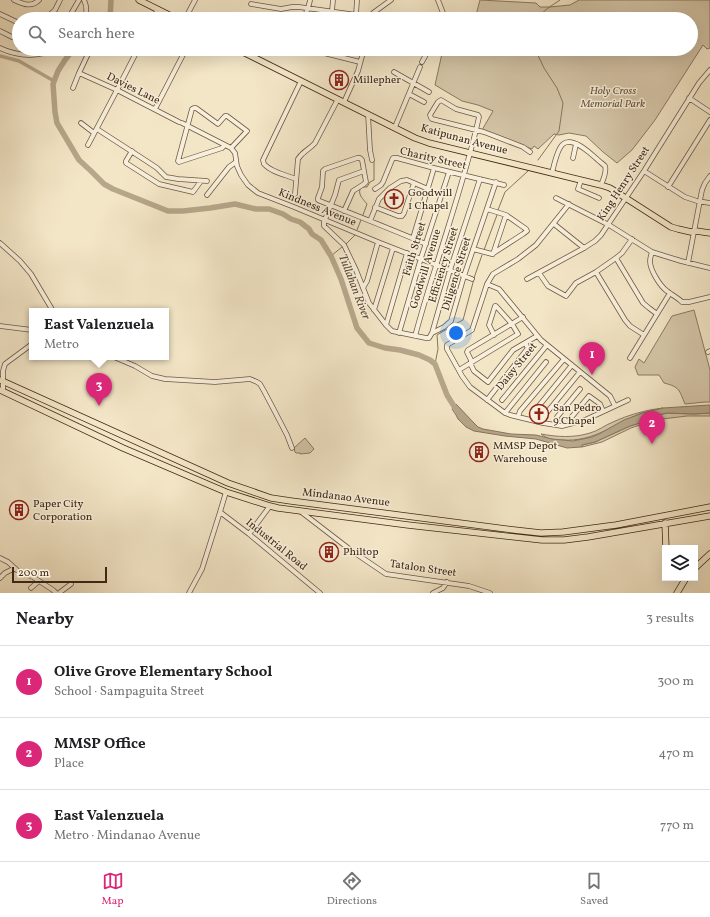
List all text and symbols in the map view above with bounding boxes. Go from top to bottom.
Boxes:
search box [12,12,698,56]
icon: search [26,23,48,45]
text: Search here [58,24,135,45]
building icon: Millepher [328,69,350,91]
street label: Davies Lane [104,70,162,108]
place label: Millepher [353,73,401,88]
park label: Holy Cross Memorial Park [580,84,645,112]
street label: Katipunan Avenue [419,121,509,159]
street label: Charity Street [398,144,468,174]
street label: King Henry Street [594,144,654,224]
street label: Kindness Avenue [276,186,358,230]
place label: Goodwill 1 Chapel [408,186,452,214]
church icon: Goodwill 1 Chapel [383,188,405,210]
street label: Faith Street [400,220,430,278]
street label: Efficiency Street [425,225,463,305]
street label: Goodwill Avenue [407,227,445,311]
street label: Diligence Street [439,235,475,313]
water label: Tullahan River [334,252,374,322]
popup [29,308,169,360]
text: East Valenzuela [44,315,154,336]
your location [446,323,466,343]
text: Metro [44,336,79,354]
street label: Daisy Street [493,340,541,394]
pin: 1 [579,342,605,375]
pin: 3 [86,373,112,406]
place label: San Pedro 9 Chapel [553,401,602,429]
church icon: San Pedro 9 Chapel [528,403,550,425]
pin: 2 [639,411,665,444]
place label: MMSP Depot Warehouse [493,439,558,467]
building icon: MMSP Depot Warehouse [468,441,490,463]
street label: Mindanao Avenue [301,485,391,511]
place label: Paper City Corporation [33,497,93,525]
building icon: Paper City Corporation [8,499,30,521]
street label: Industrial Road [242,516,310,574]
building icon: Philtop [318,541,340,563]
place label: Philtop [343,545,378,560]
map controls [662,545,698,581]
button: layers [662,545,698,581]
street label: Tatalon Street [389,557,457,581]
scale bar [12,565,107,584]
text: 200 m [18,566,49,581]
text: Nearby [16,608,74,631]
text: 3 results [646,610,694,628]
text: Olive Grove Elementary School [54,662,272,683]
text: 1 [26,673,32,691]
text: 300 m [658,673,694,691]
text: School · Sampaguita Street [54,683,204,701]
text: MMSP Office [54,734,146,755]
text: 2 [26,745,32,763]
text: 470 m [659,745,694,763]
text: Place [54,755,84,773]
text: East Valenzuela [54,806,164,827]
text: 3 [26,817,32,835]
text: 770 m [660,817,694,835]
text: Metro · Mindanao Avenue [54,827,201,845]
tab: Map [102,870,124,909]
tab: Directions [327,870,377,909]
tab: Saved [580,870,608,909]

